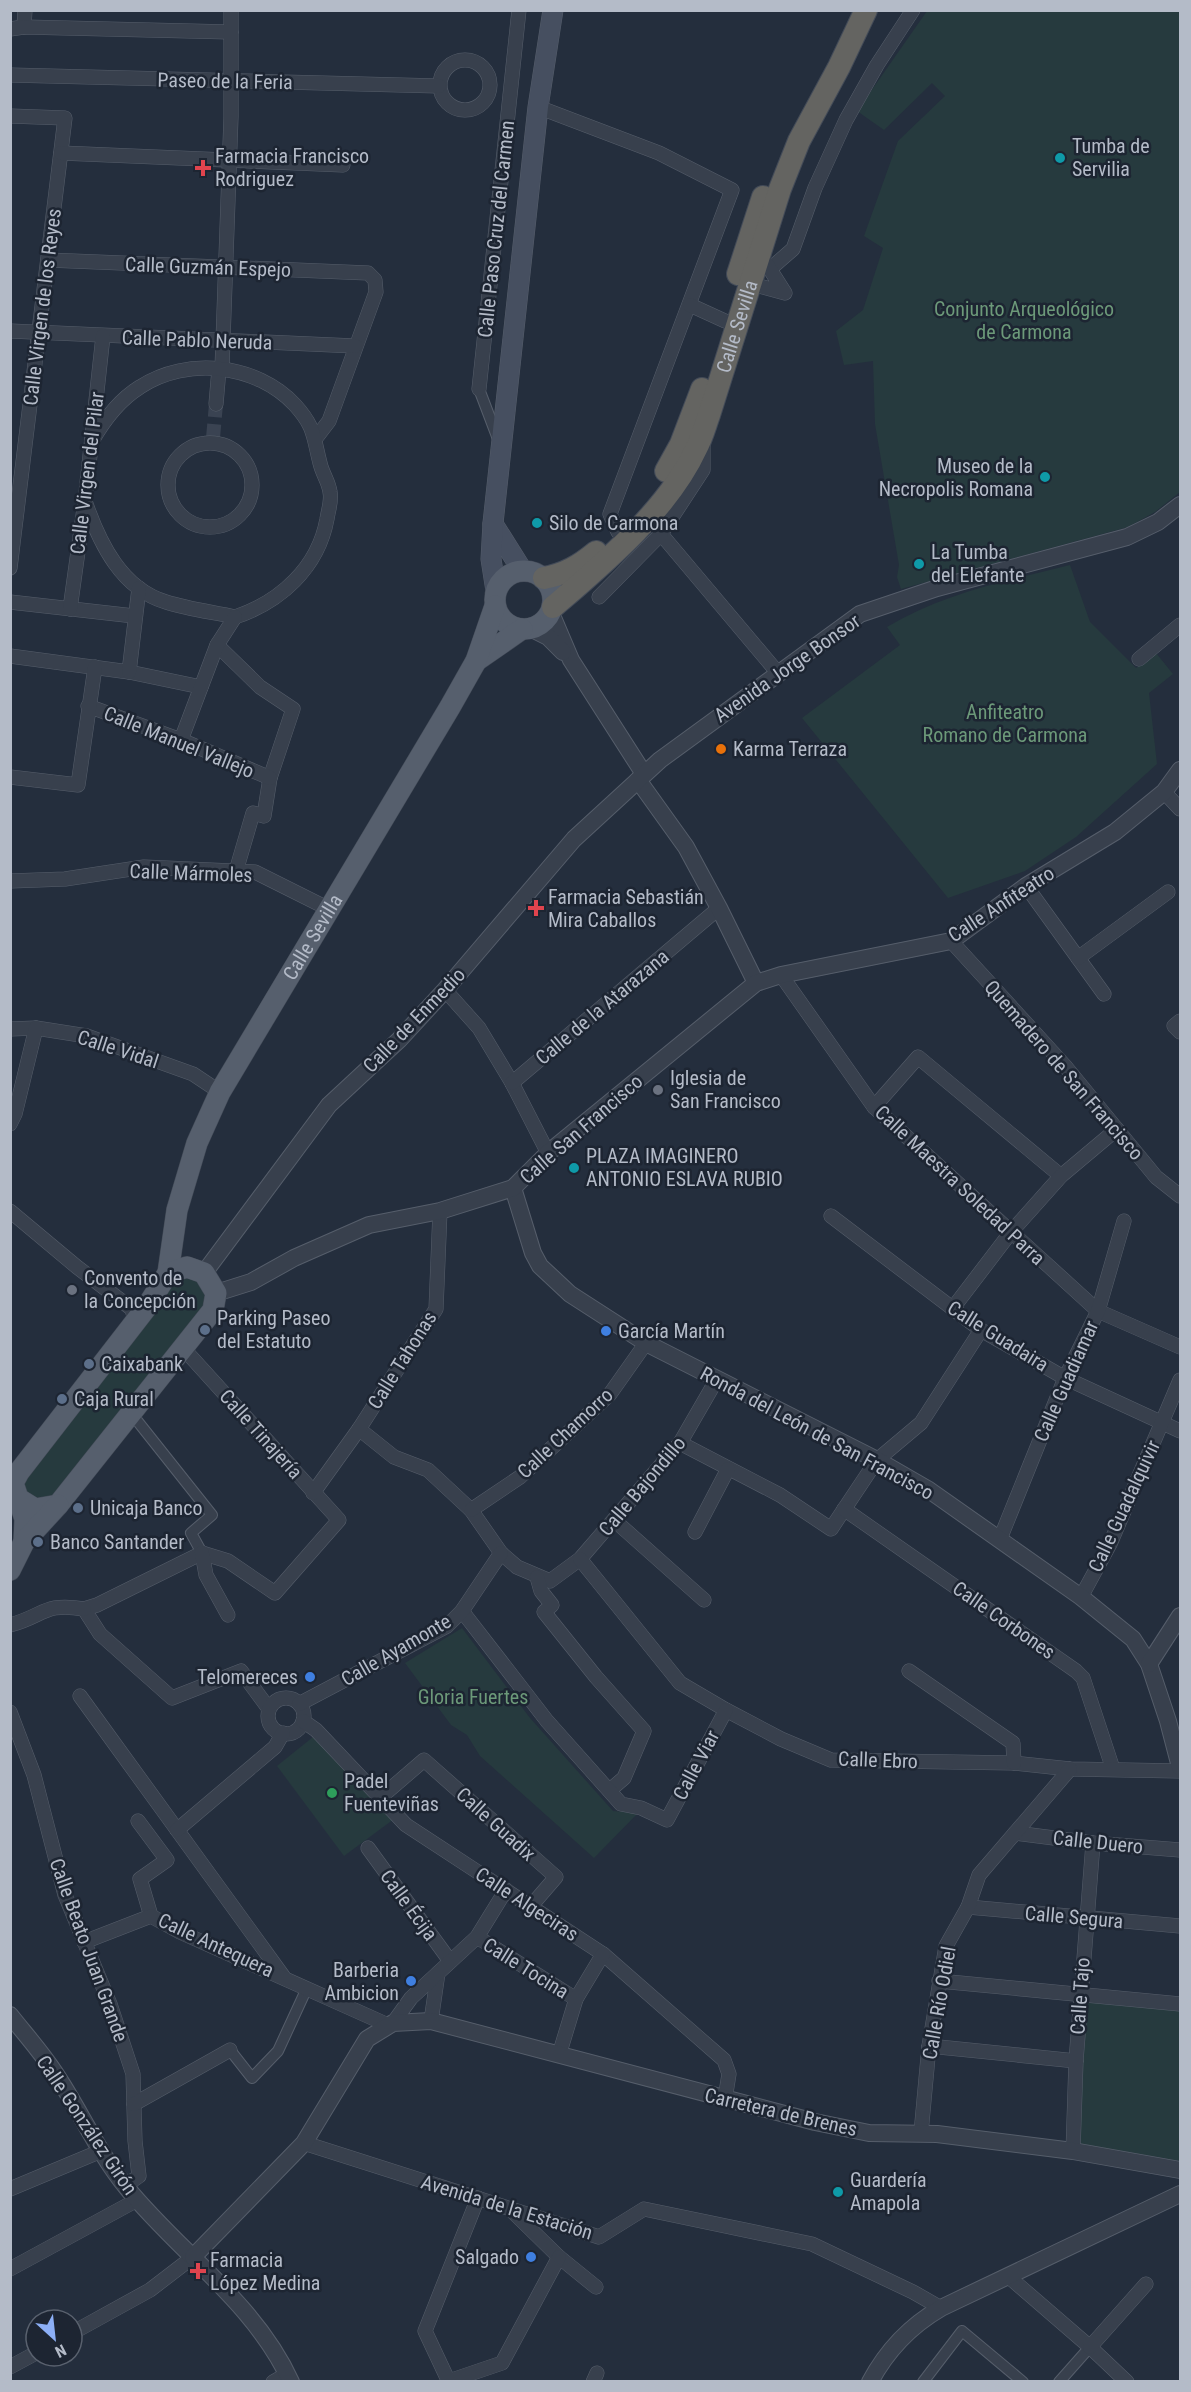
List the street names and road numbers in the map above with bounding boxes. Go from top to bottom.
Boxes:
street label: Paseo de la Feria [157,68,293,94]
street label: Calle Paso Cruz del Carmen [473,119,519,339]
street label: Calle Virgen de los Reyes [18,207,66,407]
street label: Calle Guzmán Espejo [125,252,291,282]
street label: Calle Sevilla [711,277,763,376]
street label: Calle Pablo Neruda [121,325,273,355]
street label: Calle Virgen del Pilar [65,390,109,556]
street label: Avenida Jorge Bonsor [709,609,865,727]
street label: Calle Manuel Vallejo [100,701,258,783]
street label: Calle Mármoles [129,859,253,887]
street label: Calle Anfiteatro [943,861,1059,947]
street label: Calle Sevilla [278,890,347,984]
street label: Calle de la Atarazana [531,944,673,1070]
street label: Calle de Enmedio [358,963,470,1077]
street label: Quemadero de San Francisco [979,975,1149,1165]
street label: Calle Vidal [74,1025,162,1073]
street label: Calle San Francisco [515,1069,647,1189]
street label: Calle Maestra Soledad Parra [870,1100,1050,1270]
street label: Calle Guadaira [943,1295,1053,1377]
street label: Calle Tahonas [363,1307,441,1413]
street label: Calle Guadiamar [1029,1317,1103,1445]
street label: Ronda del León de San Francisco [696,1361,938,1505]
street label: Calle Chamorro [512,1383,618,1483]
street label: Calle Tinajería [215,1384,307,1484]
street label: Calle Bajondillo [593,1431,691,1541]
street label: Calle Guadalquivir [1083,1436,1165,1576]
street label: Calle Corbones [948,1576,1060,1664]
street label: Calle Ayamonte [337,1609,455,1691]
street label: Calle Viar [668,1726,724,1804]
street label: Calle Ebro [838,1747,918,1773]
street label: Calle Guadix [451,1782,541,1866]
street label: Calle Duero [1052,1825,1144,1859]
street label: Calle Beato Juan Grande [45,1855,133,2045]
street label: Calle Algeciras [471,1862,583,1946]
street label: Calle Écija [375,1865,443,1945]
street label: Calle Segura [1024,1901,1124,1933]
street label: Calle Antequera [154,1908,278,1982]
street label: Calle Tocina [479,1932,573,2004]
street label: Calle Río Odiel [917,1945,961,2061]
street label: Calle Tajo [1065,1957,1095,2035]
street label: Calle González Girón [31,2051,143,2199]
street label: Carretera de Brenes [702,2083,860,2141]
street label: Avenida de la Estación [418,2170,596,2244]

